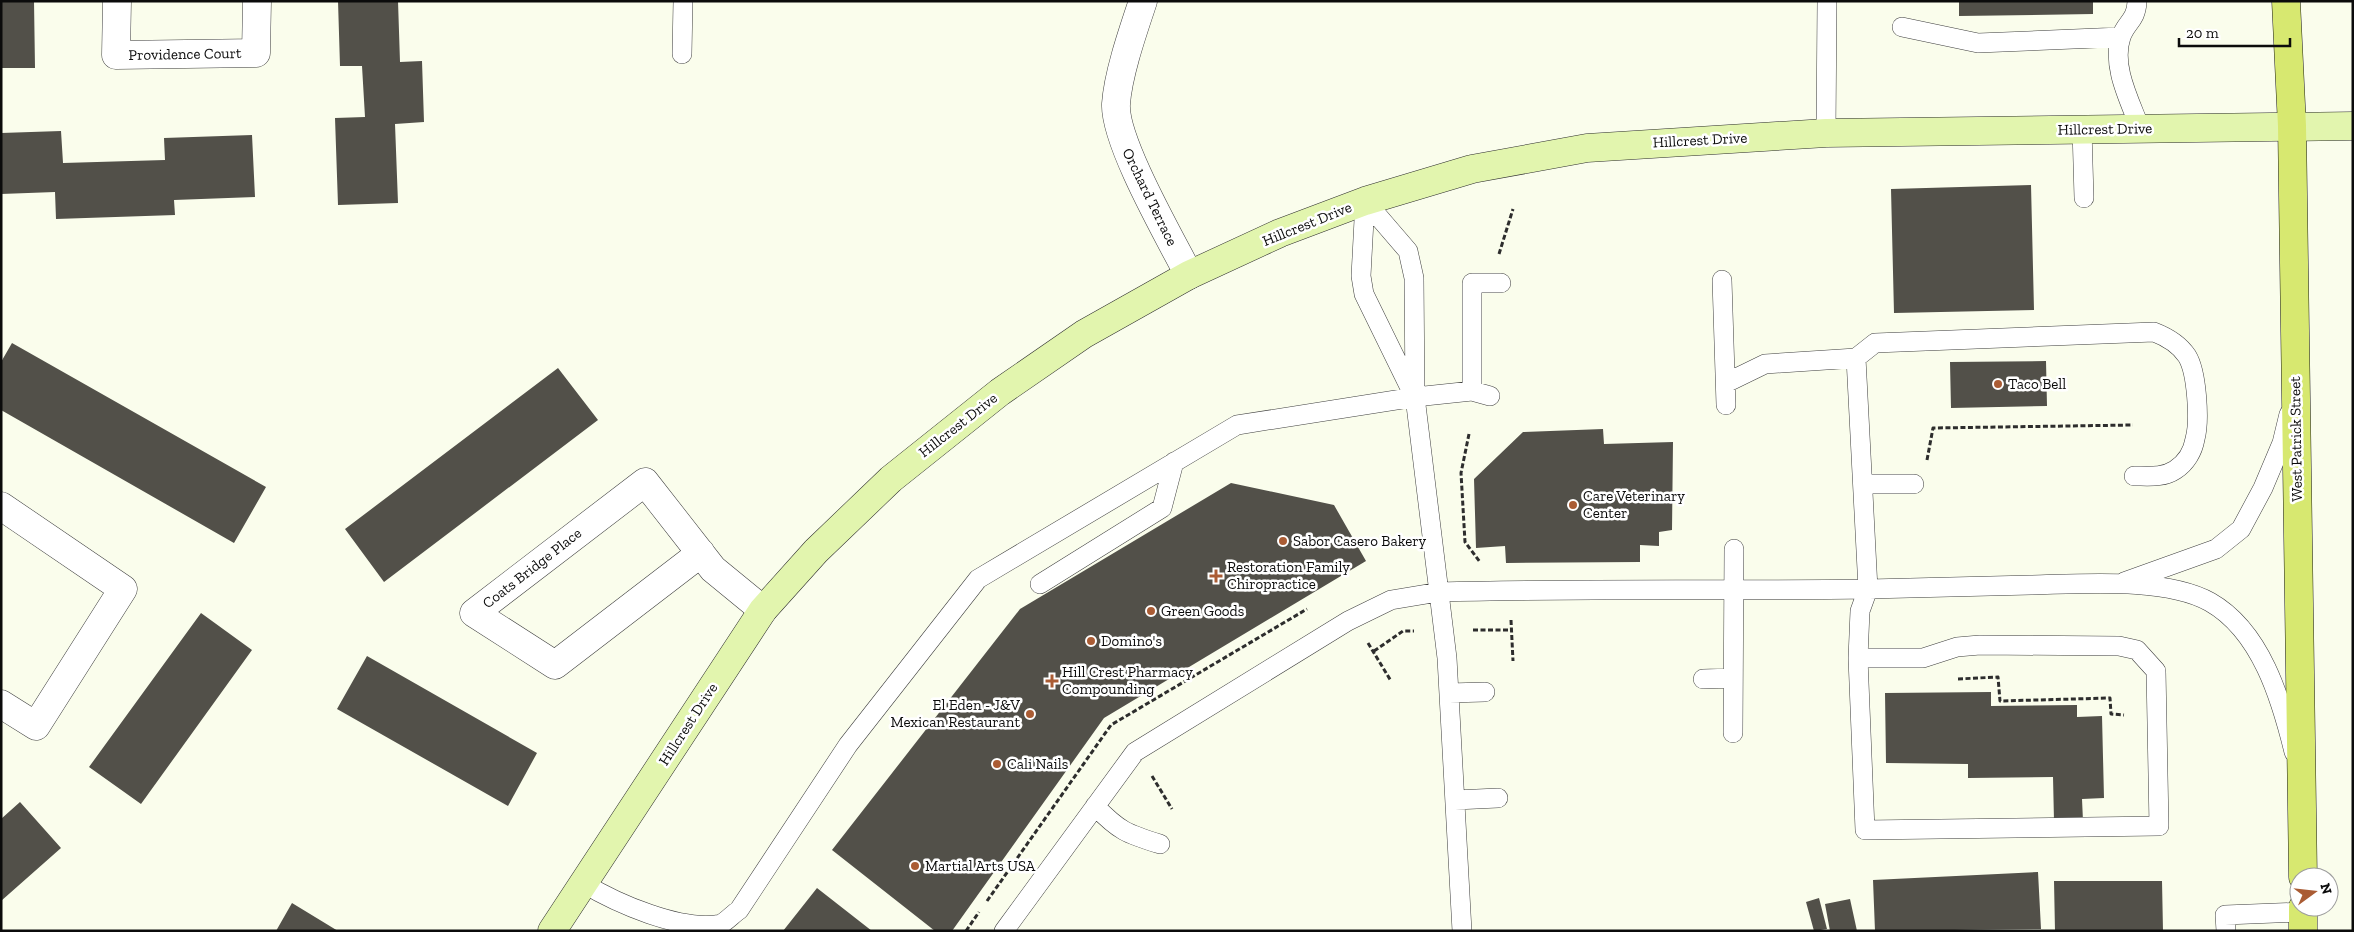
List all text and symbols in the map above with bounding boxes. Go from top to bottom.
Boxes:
scale bar [2179,15,2290,47]
text: 20 m [2186,24,2219,42]
street label: Providence Court [128,44,242,64]
street label: Hillcrest Drive [2058,119,2152,139]
street label: Hillcrest Drive [1652,129,1748,151]
street label: Orchard Terrace [1119,145,1181,249]
street label: Hillcrest Drive [1260,198,1354,250]
place label: Taco Bell [2008,375,2066,393]
street label: West Patrick Street [2286,376,2306,502]
marker: Taco Bell [1992,378,2004,390]
street label: Hillcrest Drive [915,389,1001,461]
place label: Care Veterinary Center [1583,487,1685,522]
marker: Care Veterinary Center [1567,499,1579,511]
street label: Coats Bridge Place [479,524,585,612]
place label: Sabor Casero Bakery [1293,532,1427,550]
marker: Sabor Casero Bakery [1277,535,1289,547]
place label: Restoration Family Chiropractice [1227,558,1350,593]
marker: Restoration Family Chiropractice [1209,569,1223,583]
place label: Green Goods [1161,602,1244,620]
marker: Green Goods [1145,605,1157,617]
place label: Domino's [1101,632,1162,650]
marker: Domino's [1085,635,1097,647]
place label: Hill Crest Pharmacy Compounding [1062,663,1193,698]
marker: Hill Crest Pharmacy Compounding [1046,675,1058,687]
street label: Hillcrest Drive [655,679,721,769]
place label: El Eden - J&V Mexican Restaurant [891,696,1020,731]
marker: El Eden - J&V Mexican Restaurant [1024,708,1036,720]
place label: Cali Nails [1007,755,1068,773]
marker: Cali Nails [991,758,1003,770]
place label: Martial Arts USA [925,857,1036,875]
marker: Martial Arts USA [909,860,921,872]
north arrow [2289,867,2339,917]
text: N [2316,881,2336,896]

